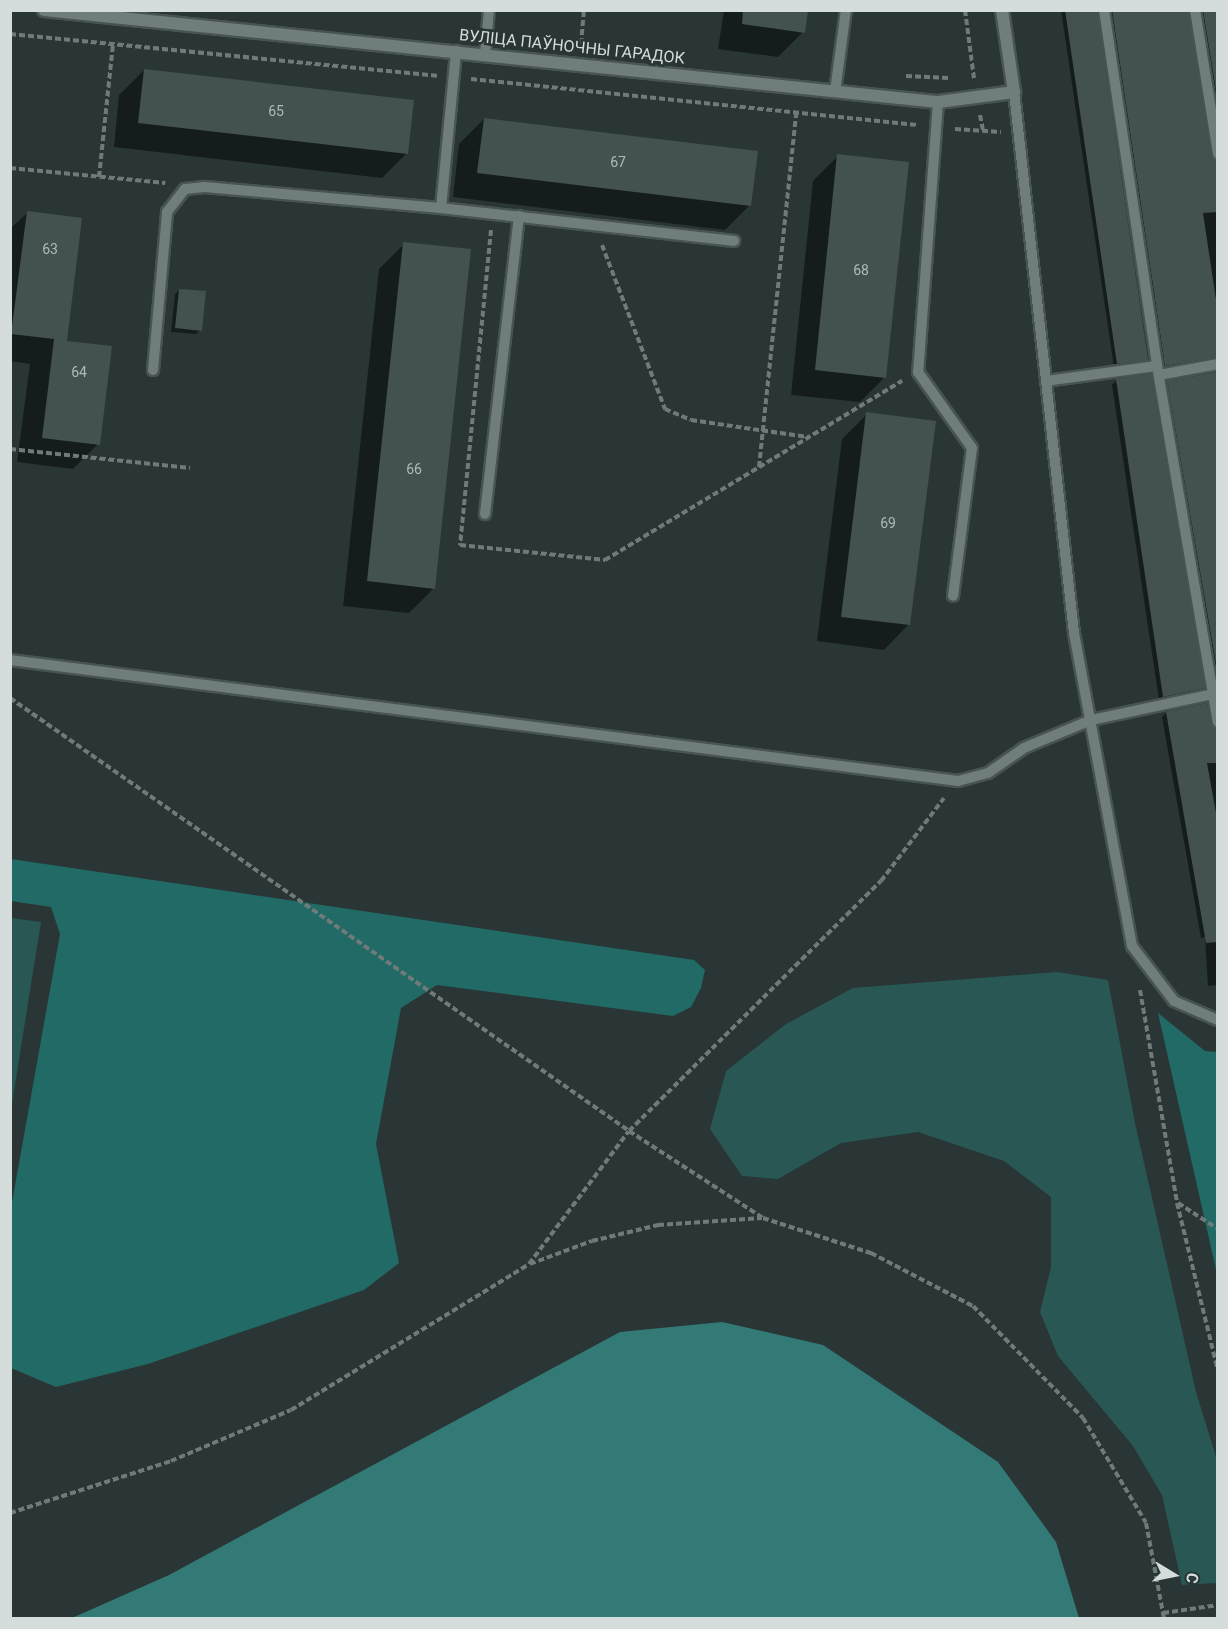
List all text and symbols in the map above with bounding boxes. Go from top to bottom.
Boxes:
street label: ВУЛІЦА ПАЎНОЧНЫ ГАРАДОК [458,26,686,68]
house number: 65 [268,103,284,119]
house number: 67 [610,154,626,170]
house number: 63 [42,241,58,257]
house number: 68 [853,262,869,278]
house number: 64 [71,364,87,380]
house number: 66 [406,461,422,477]
house number: 69 [880,515,896,531]
north arrow [1144,1545,1204,1605]
text: С [1182,1571,1202,1585]

